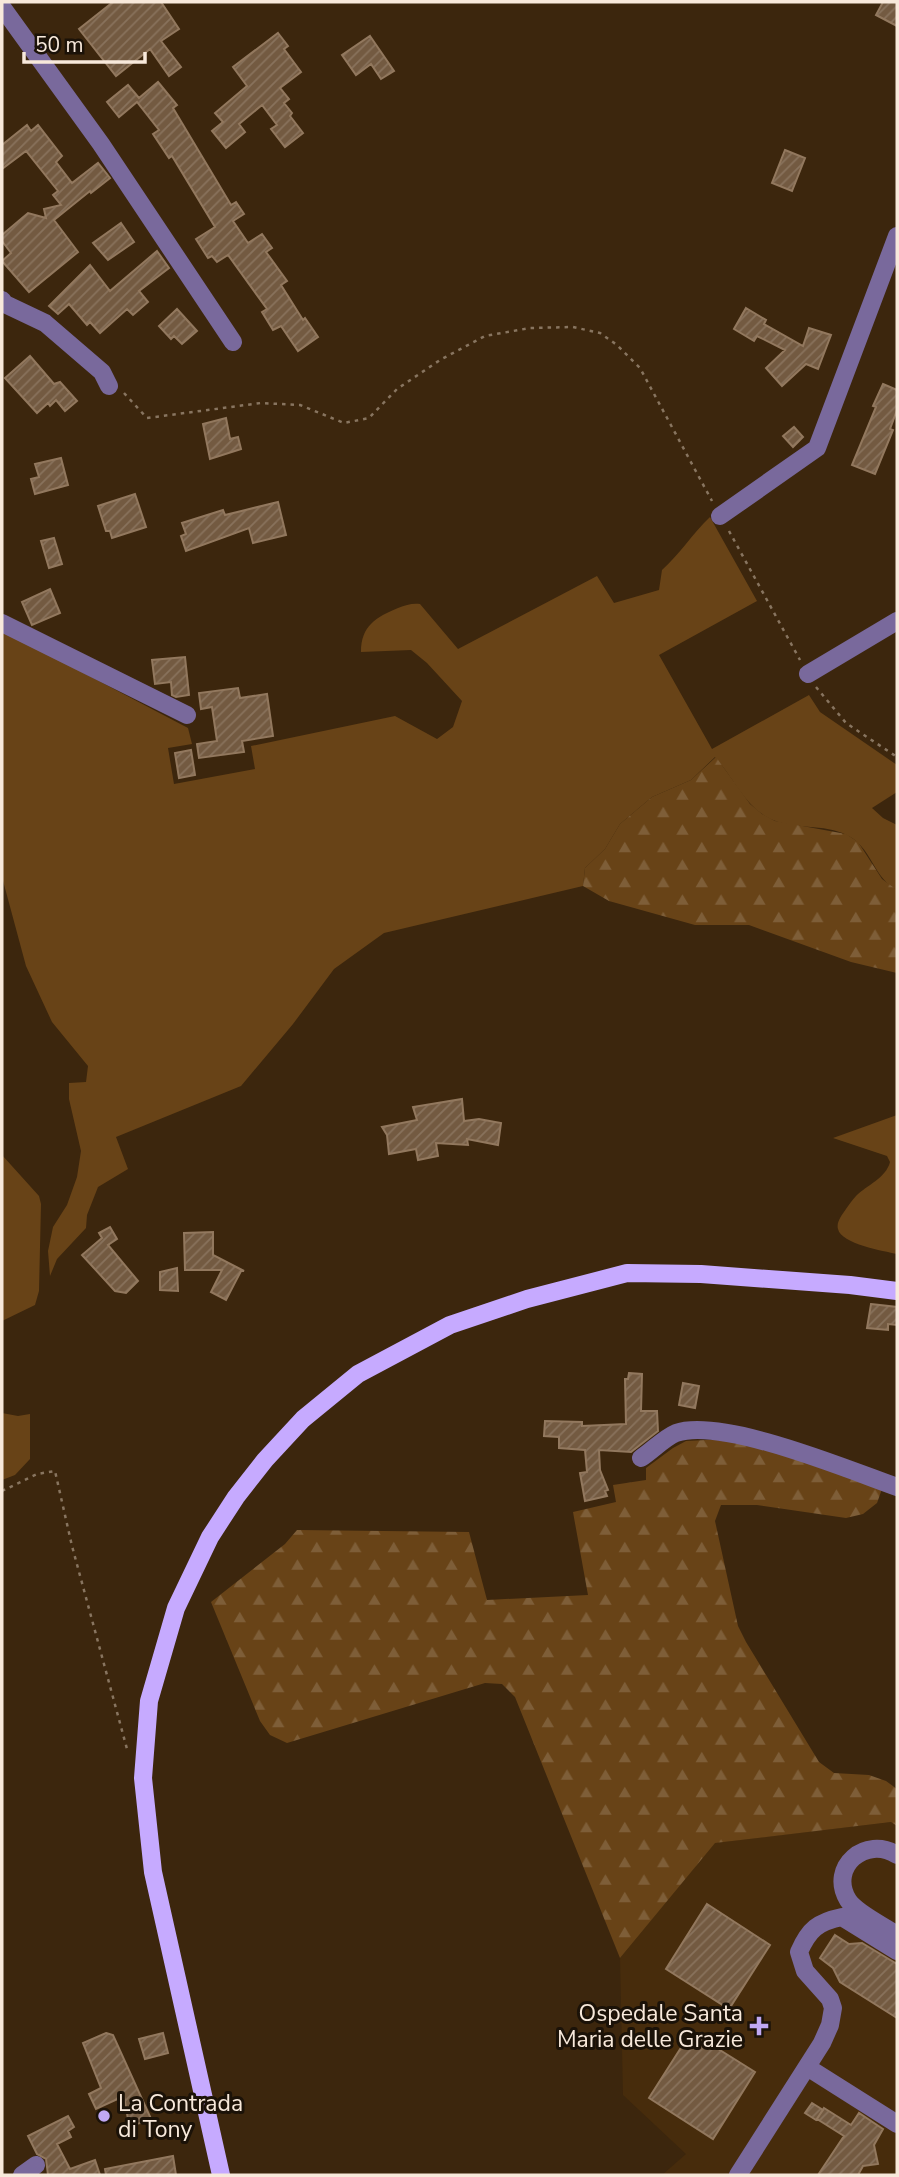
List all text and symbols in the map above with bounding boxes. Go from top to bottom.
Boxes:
scale bar [24,21,145,65]
text: 50 m [35,31,84,59]
place label: Ospedale Santa Maria delle Grazie [557,1998,743,2055]
marker: Ospedale Santa Maria delle Grazie [749,2016,769,2036]
place label: La Contrada di Tony [118,2088,243,2145]
marker: La Contrada di Tony [96,2108,112,2124]

